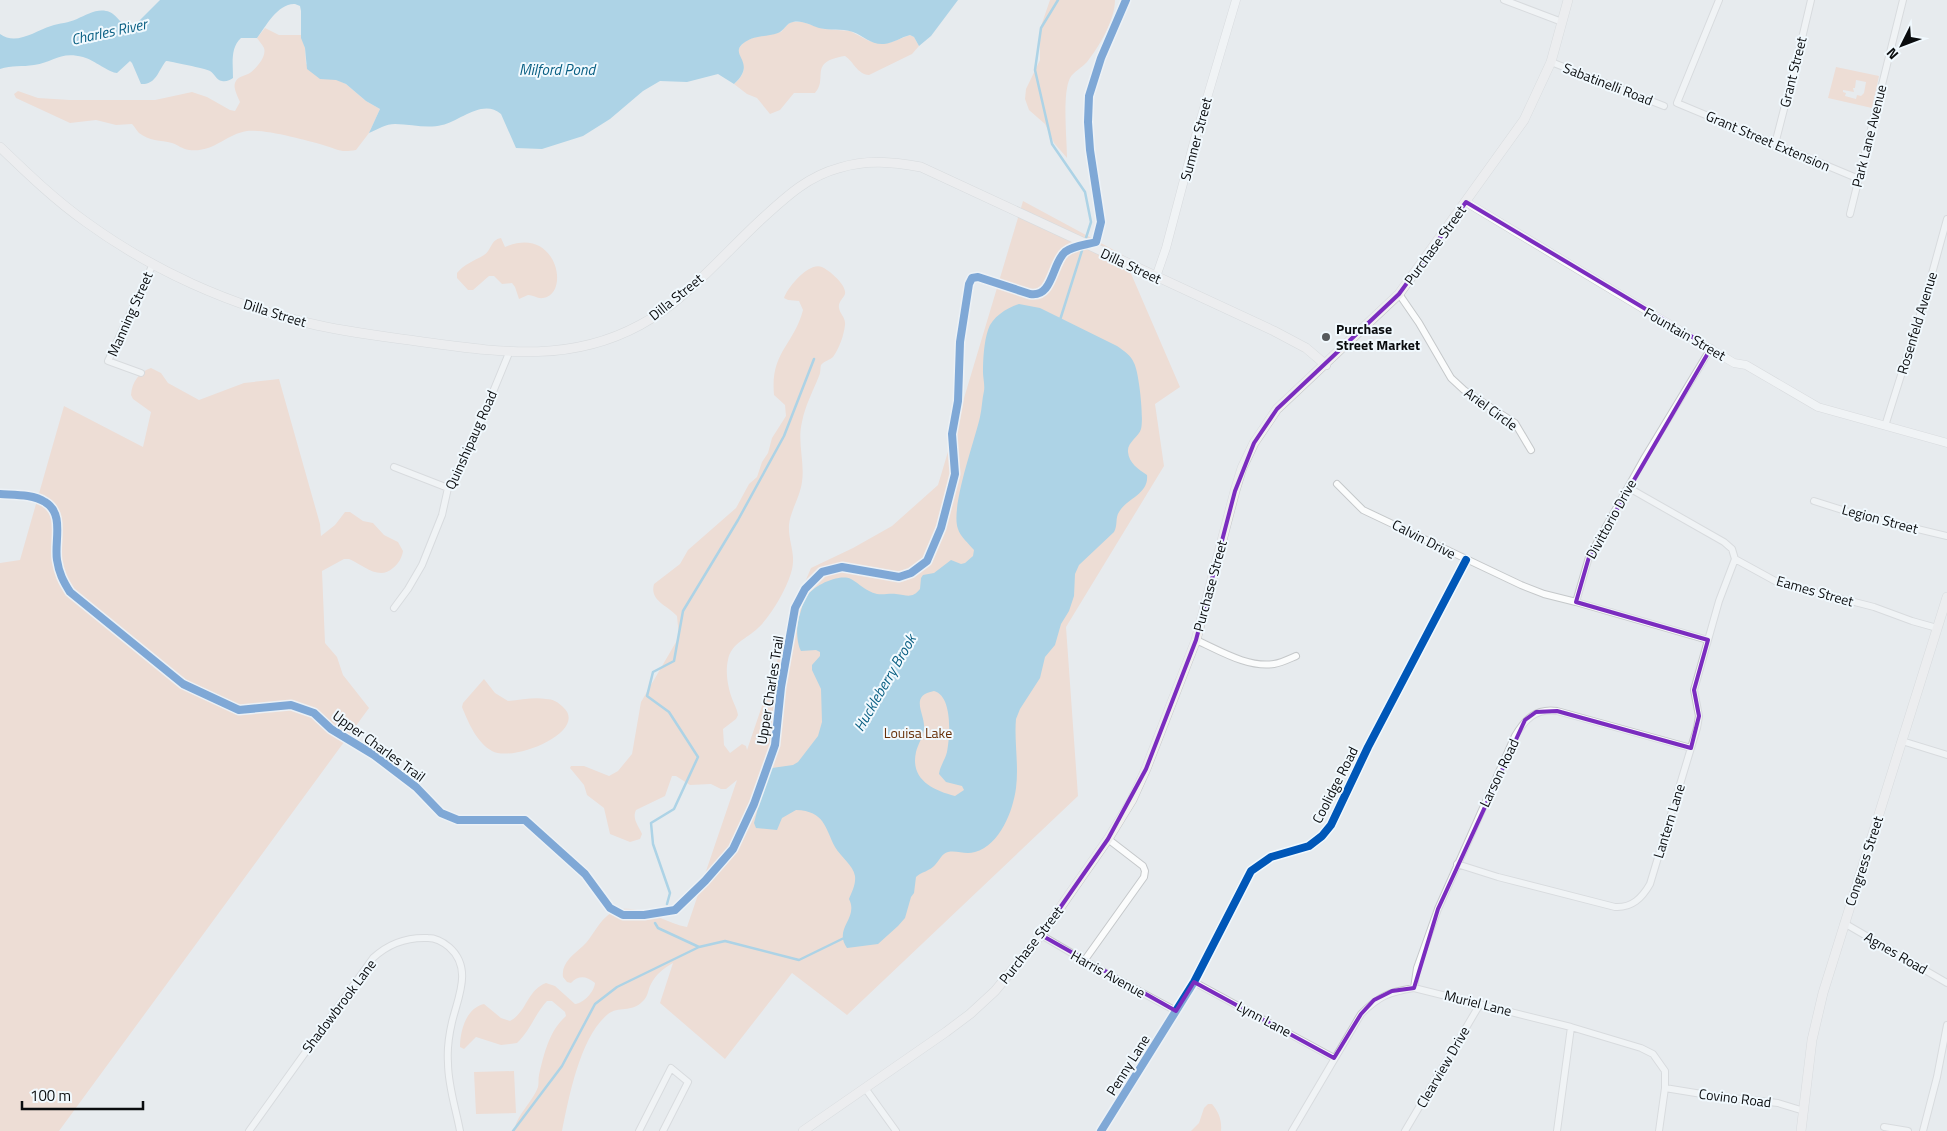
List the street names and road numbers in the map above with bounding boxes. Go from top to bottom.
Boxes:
street label: Grant Street [1774,34,1811,109]
street label: Sabatinelli Road [1560,57,1656,110]
street label: Park Lane Avenue [1846,82,1891,189]
street label: Sumner Street [1174,95,1217,183]
street label: Grant Street Extension [1703,105,1834,176]
street label: Purchase Street [1399,201,1471,289]
street label: Dilla Street [1097,242,1165,289]
street label: Manning Street [101,268,158,360]
street label: Dilla Street [644,268,708,325]
street label: Rosenfeld Avenue [1891,269,1942,377]
street label: Dilla Street [241,293,309,332]
street label: Fountain Street [1641,302,1730,365]
street label: Ariel Circle [1460,382,1522,435]
street label: Quinshipaug Road [439,387,502,493]
street label: Divittorio Drive [1580,475,1641,562]
street label: Legion Street [1840,498,1921,539]
street label: Calvin Drive [1389,514,1460,564]
street label: Purchase Street [1187,538,1232,634]
street label: Eames Street [1774,570,1856,612]
street label: Upper Charles Trail [751,634,788,746]
street label: Upper Charles Trail [329,705,430,786]
street label: Larson Road [1474,735,1524,810]
street label: Coolidge Road [1306,743,1363,827]
street label: Lantern Lane [1647,781,1690,861]
street label: Congress Street [1839,813,1888,909]
street label: Purchase Street [993,901,1068,988]
street label: Agnes Road [1861,926,1932,979]
street label: Harris Avenue [1067,944,1149,1003]
street label: Shadowbrook Lane [296,954,381,1057]
street label: Muriel Lane [1442,984,1514,1021]
street label: Lynn Lane [1233,995,1295,1042]
street label: Clearview Drive [1411,1022,1474,1111]
street label: Penny Lane [1101,1030,1155,1099]
street label: Covino Road [1698,1083,1772,1112]

